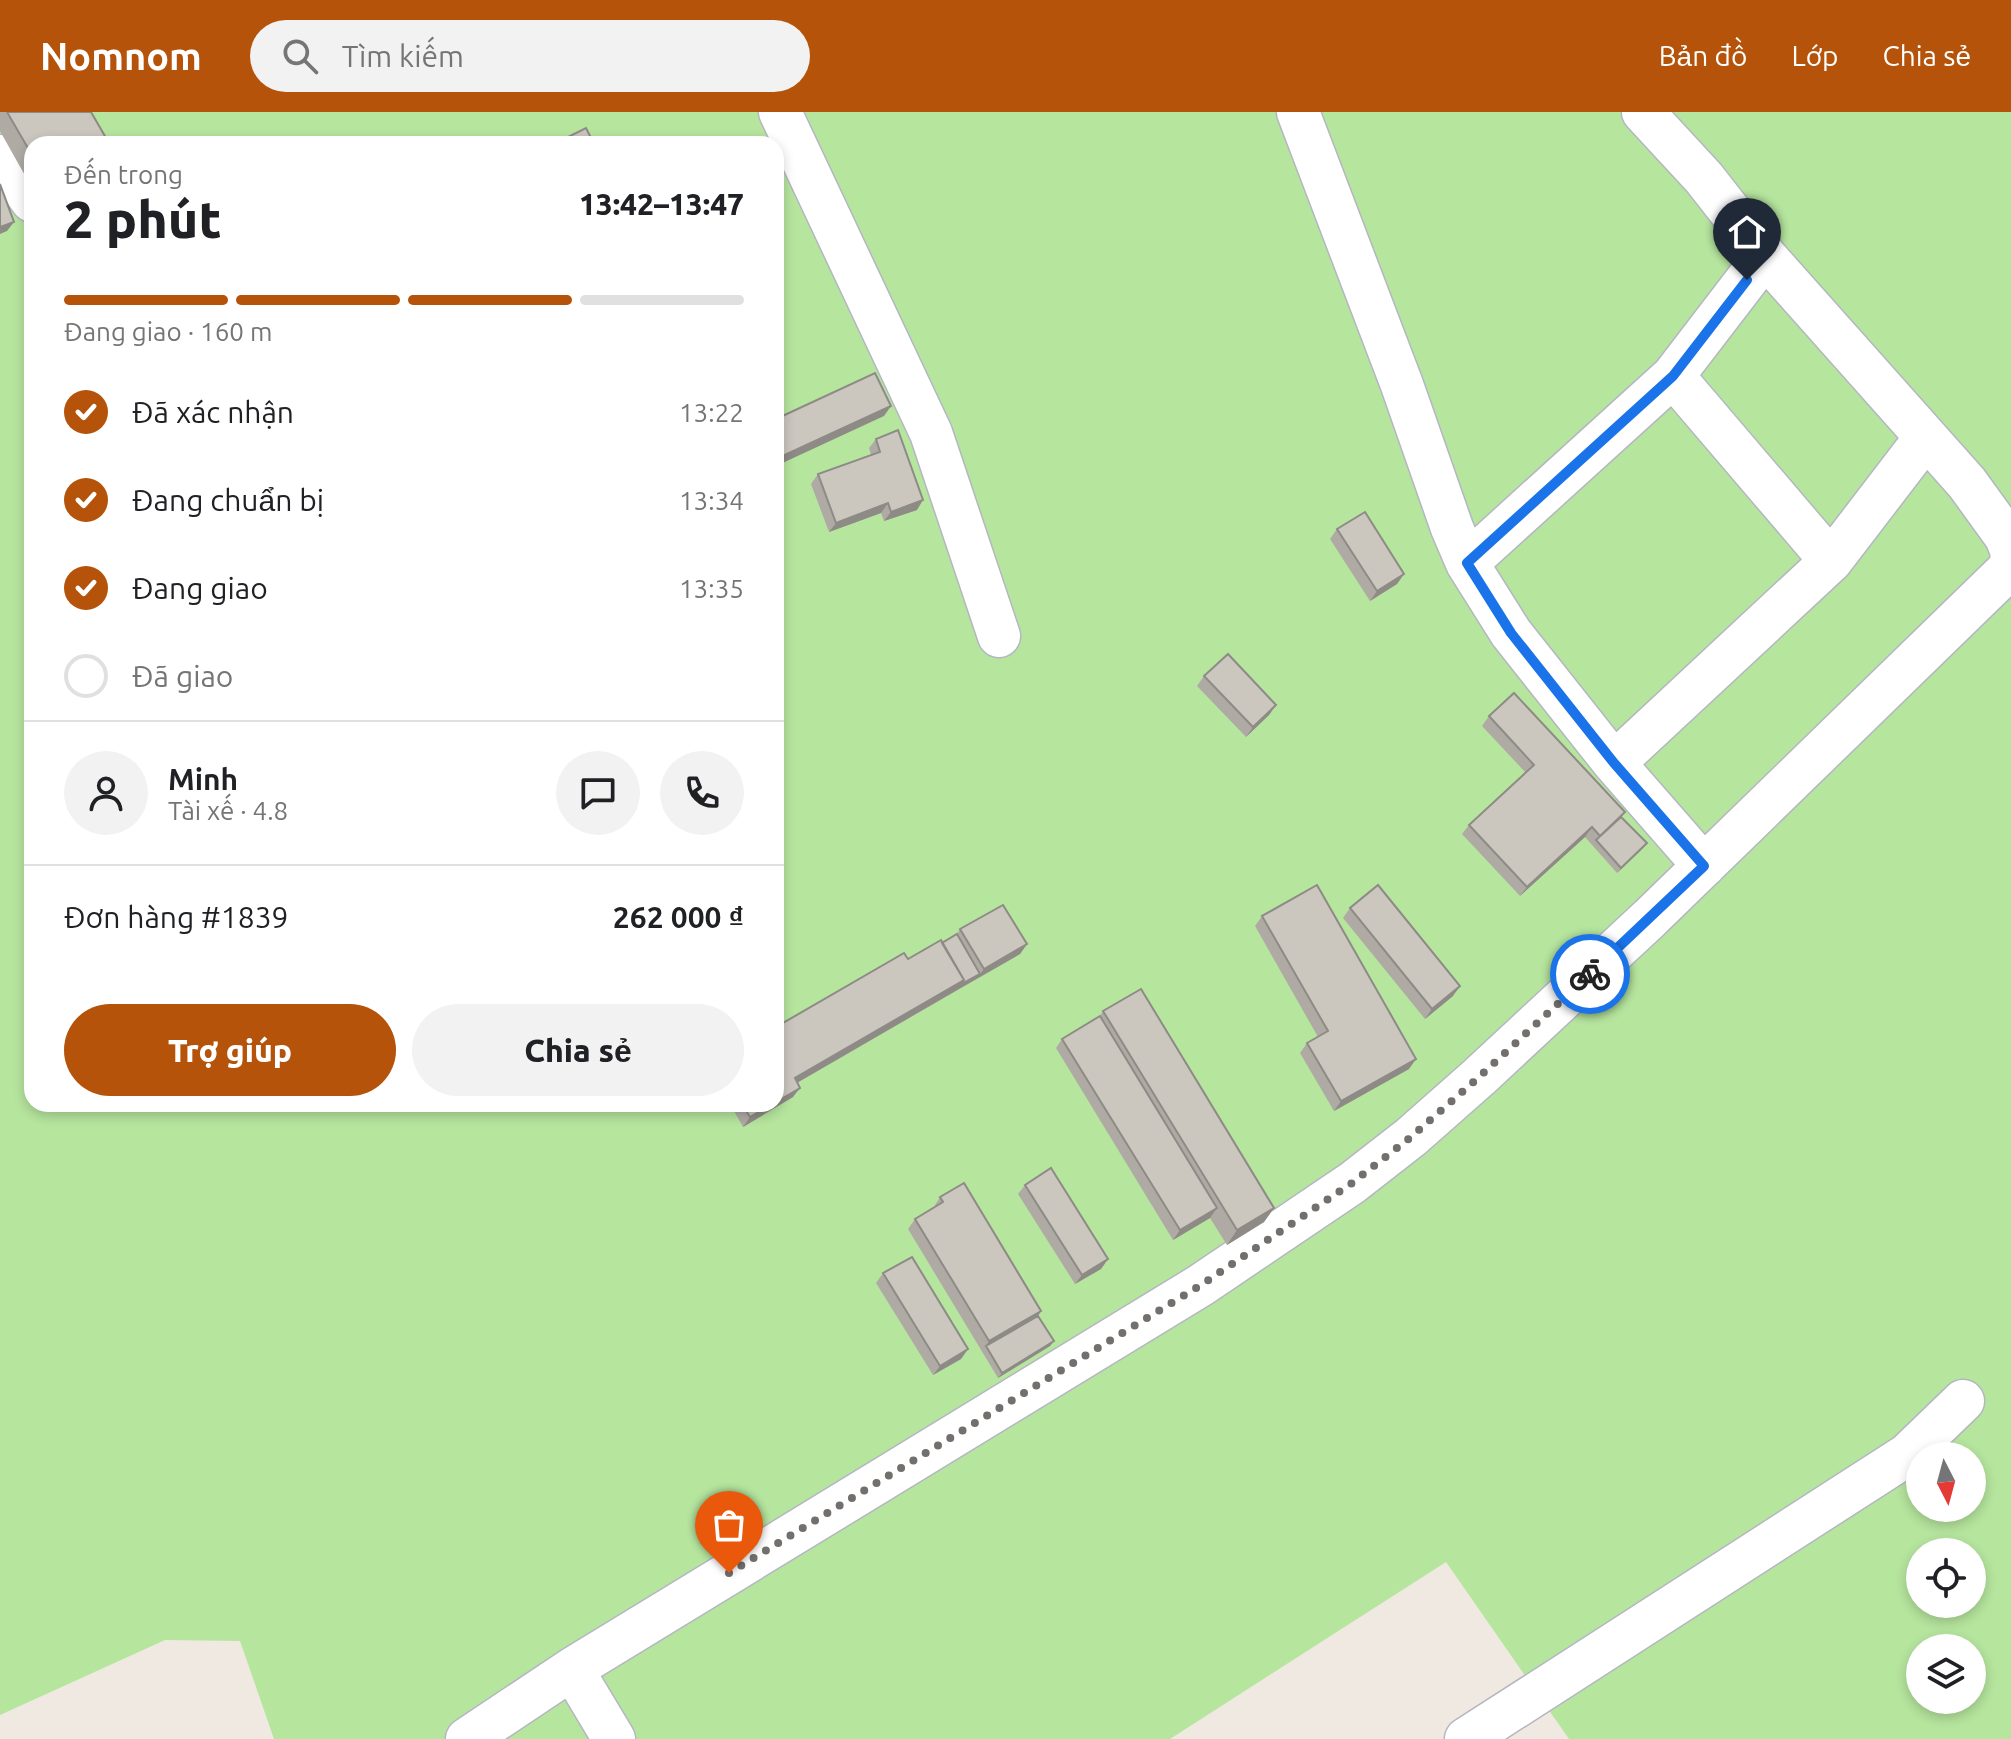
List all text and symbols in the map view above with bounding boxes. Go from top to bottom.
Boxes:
search box [250,20,810,92]
icon: search [278,34,322,78]
text: Nomnom [40,35,202,77]
text: Tìm kiếm [342,39,464,73]
text: Bản đồ [1659,40,1747,71]
text: Lớp [1791,40,1839,71]
text: Chia sẻ [1883,40,1971,71]
text: Đến trong [64,160,183,189]
text: 13:42–13:47 [579,187,744,221]
text: 2 phút [64,190,222,248]
pin [1713,198,1781,280]
icon: home [1725,210,1769,254]
text: Đang giao · 160 m [64,317,272,346]
icon: check [64,390,108,434]
text: Đã xác nhận [132,395,294,429]
text: 13:22 [679,398,744,427]
icon: check [64,478,108,522]
text: Đang chuẩn bị [132,483,324,517]
text: 13:34 [679,486,744,515]
icon: check [64,566,108,610]
text: Đang giao [132,571,268,605]
text: 13:35 [679,574,744,603]
text: Đã giao [132,659,233,693]
button: person [64,751,148,835]
button: chat [556,751,640,835]
button: phone [660,751,744,835]
text: Minh [168,762,238,796]
text: Tài xế · 4.8 [168,796,288,825]
text: Đơn hàng #1839 [64,900,289,934]
text: 262 000 ₫ [613,900,744,934]
courier [1550,934,1630,1014]
icon: bike [1568,952,1612,996]
button: Trợ giúp [64,1004,396,1096]
button: Chia sẻ [412,1004,744,1096]
north arrow [1906,1442,1986,1522]
map controls [1906,1442,1986,1714]
pin [695,1491,763,1573]
icon: bag [707,1503,751,1547]
button: locate [1906,1538,1986,1618]
button: layers [1906,1634,1986,1714]

